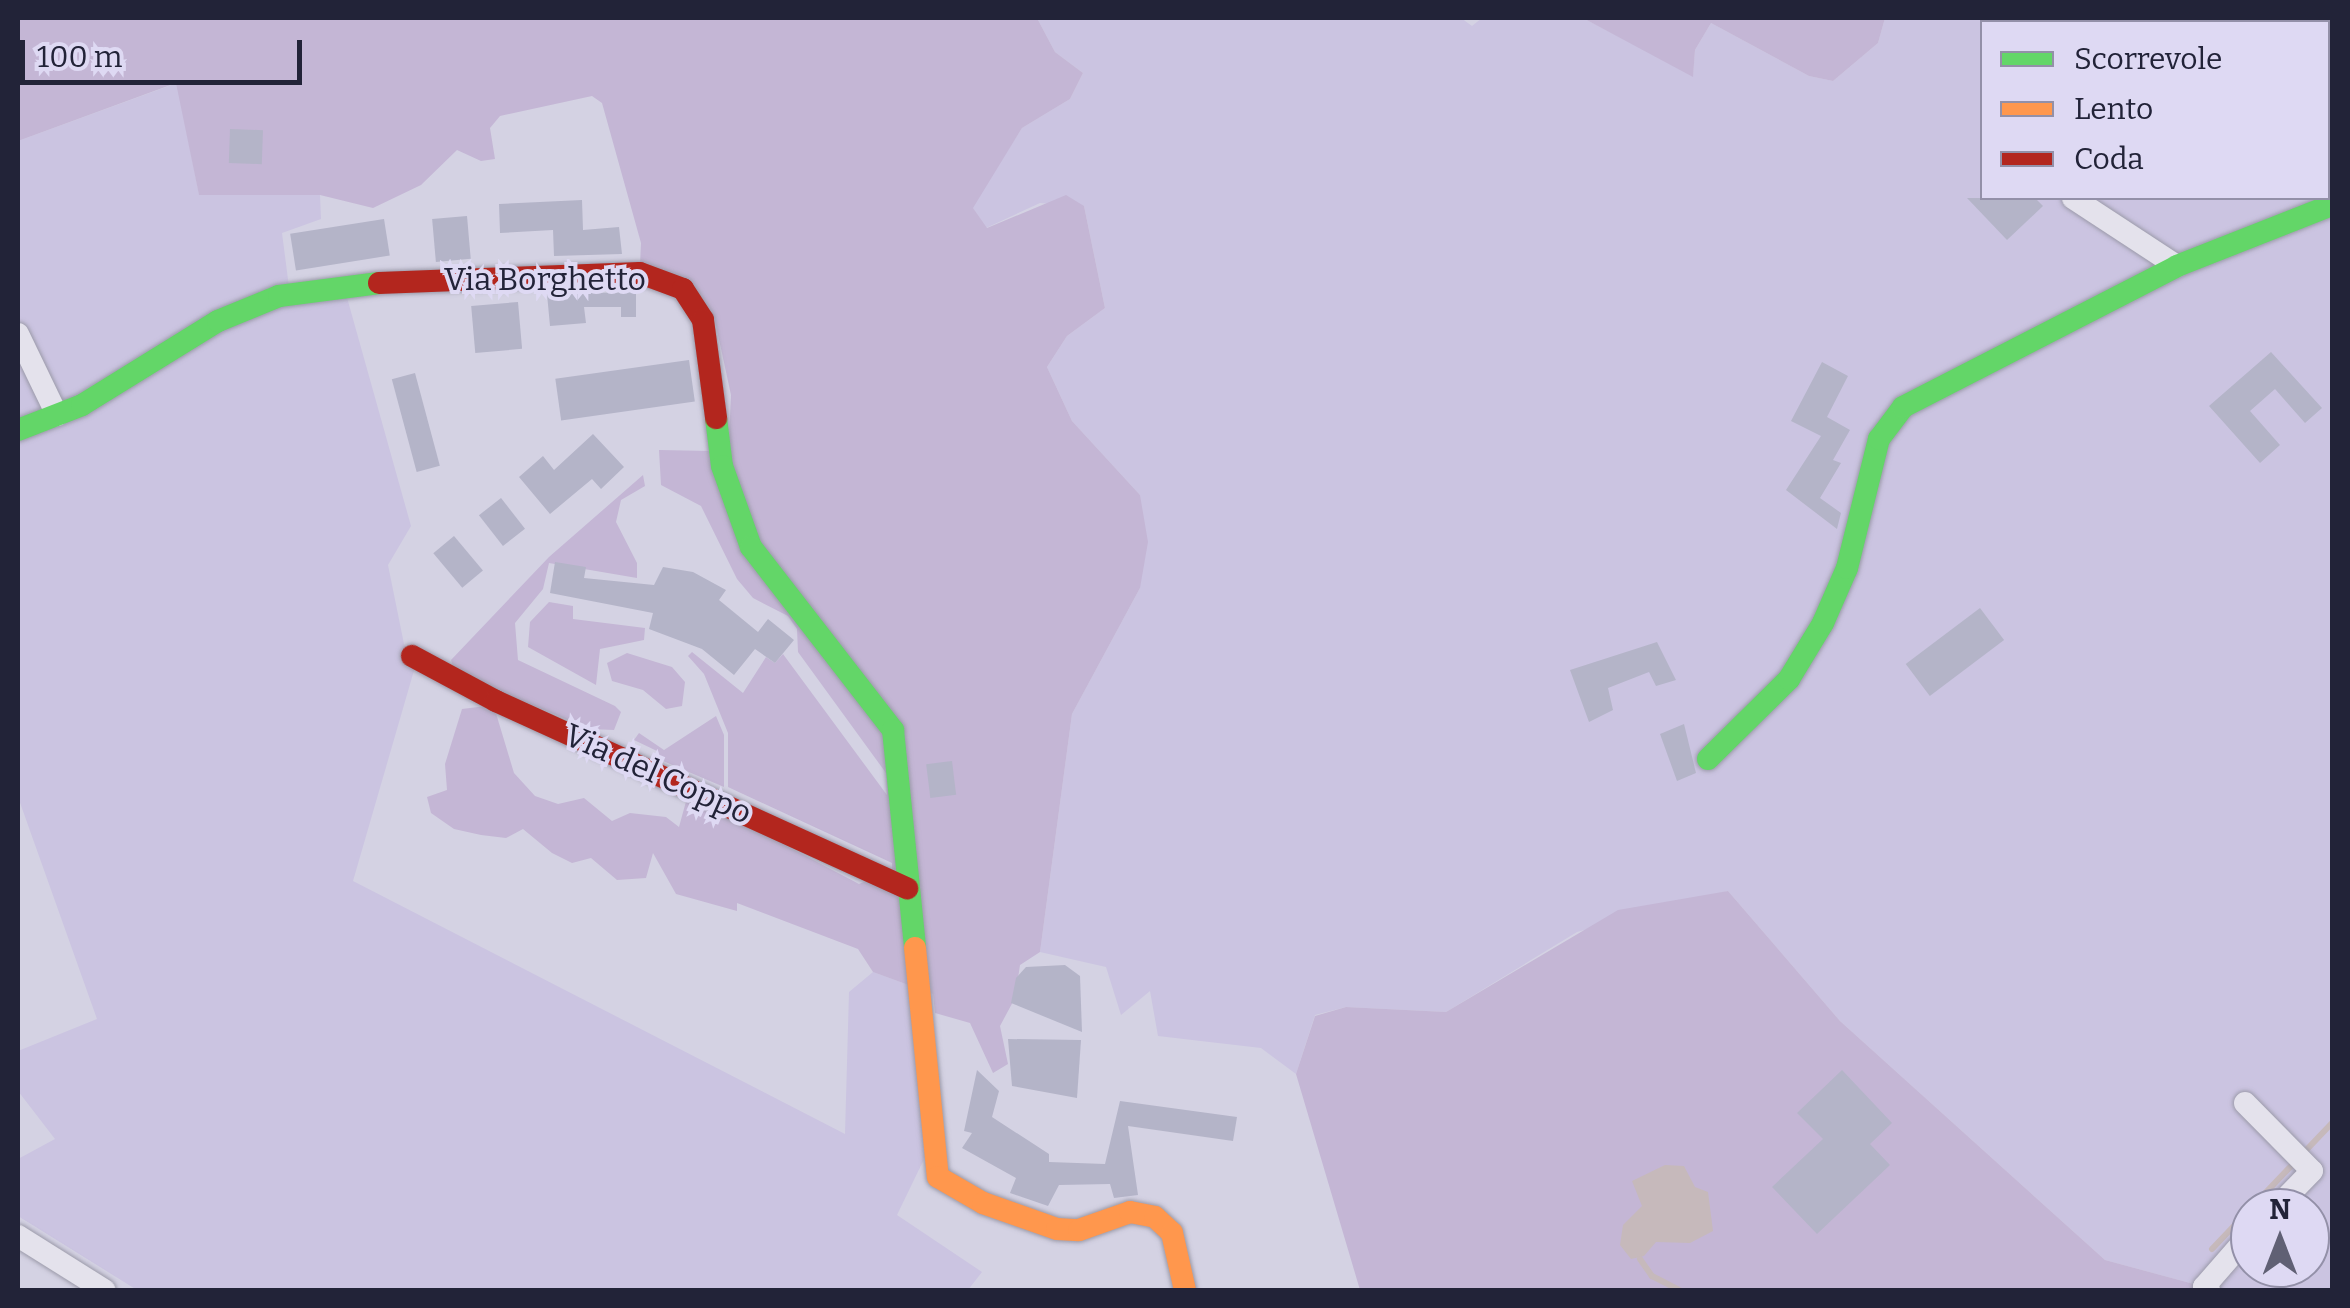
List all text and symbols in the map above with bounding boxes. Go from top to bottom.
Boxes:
scale bar [25,20,308,82]
legend [1980,20,2330,200]
text: 100 m [37,39,122,75]
text: Scorrevole [2074,41,2223,77]
text: Lento [2074,91,2153,127]
text: Coda [2074,141,2144,177]
street label: Via Borghetto [444,260,646,298]
street label: Via del Coppo [559,716,757,832]
north arrow [2230,1188,2330,1288]
text: N [2269,1193,2291,1226]

